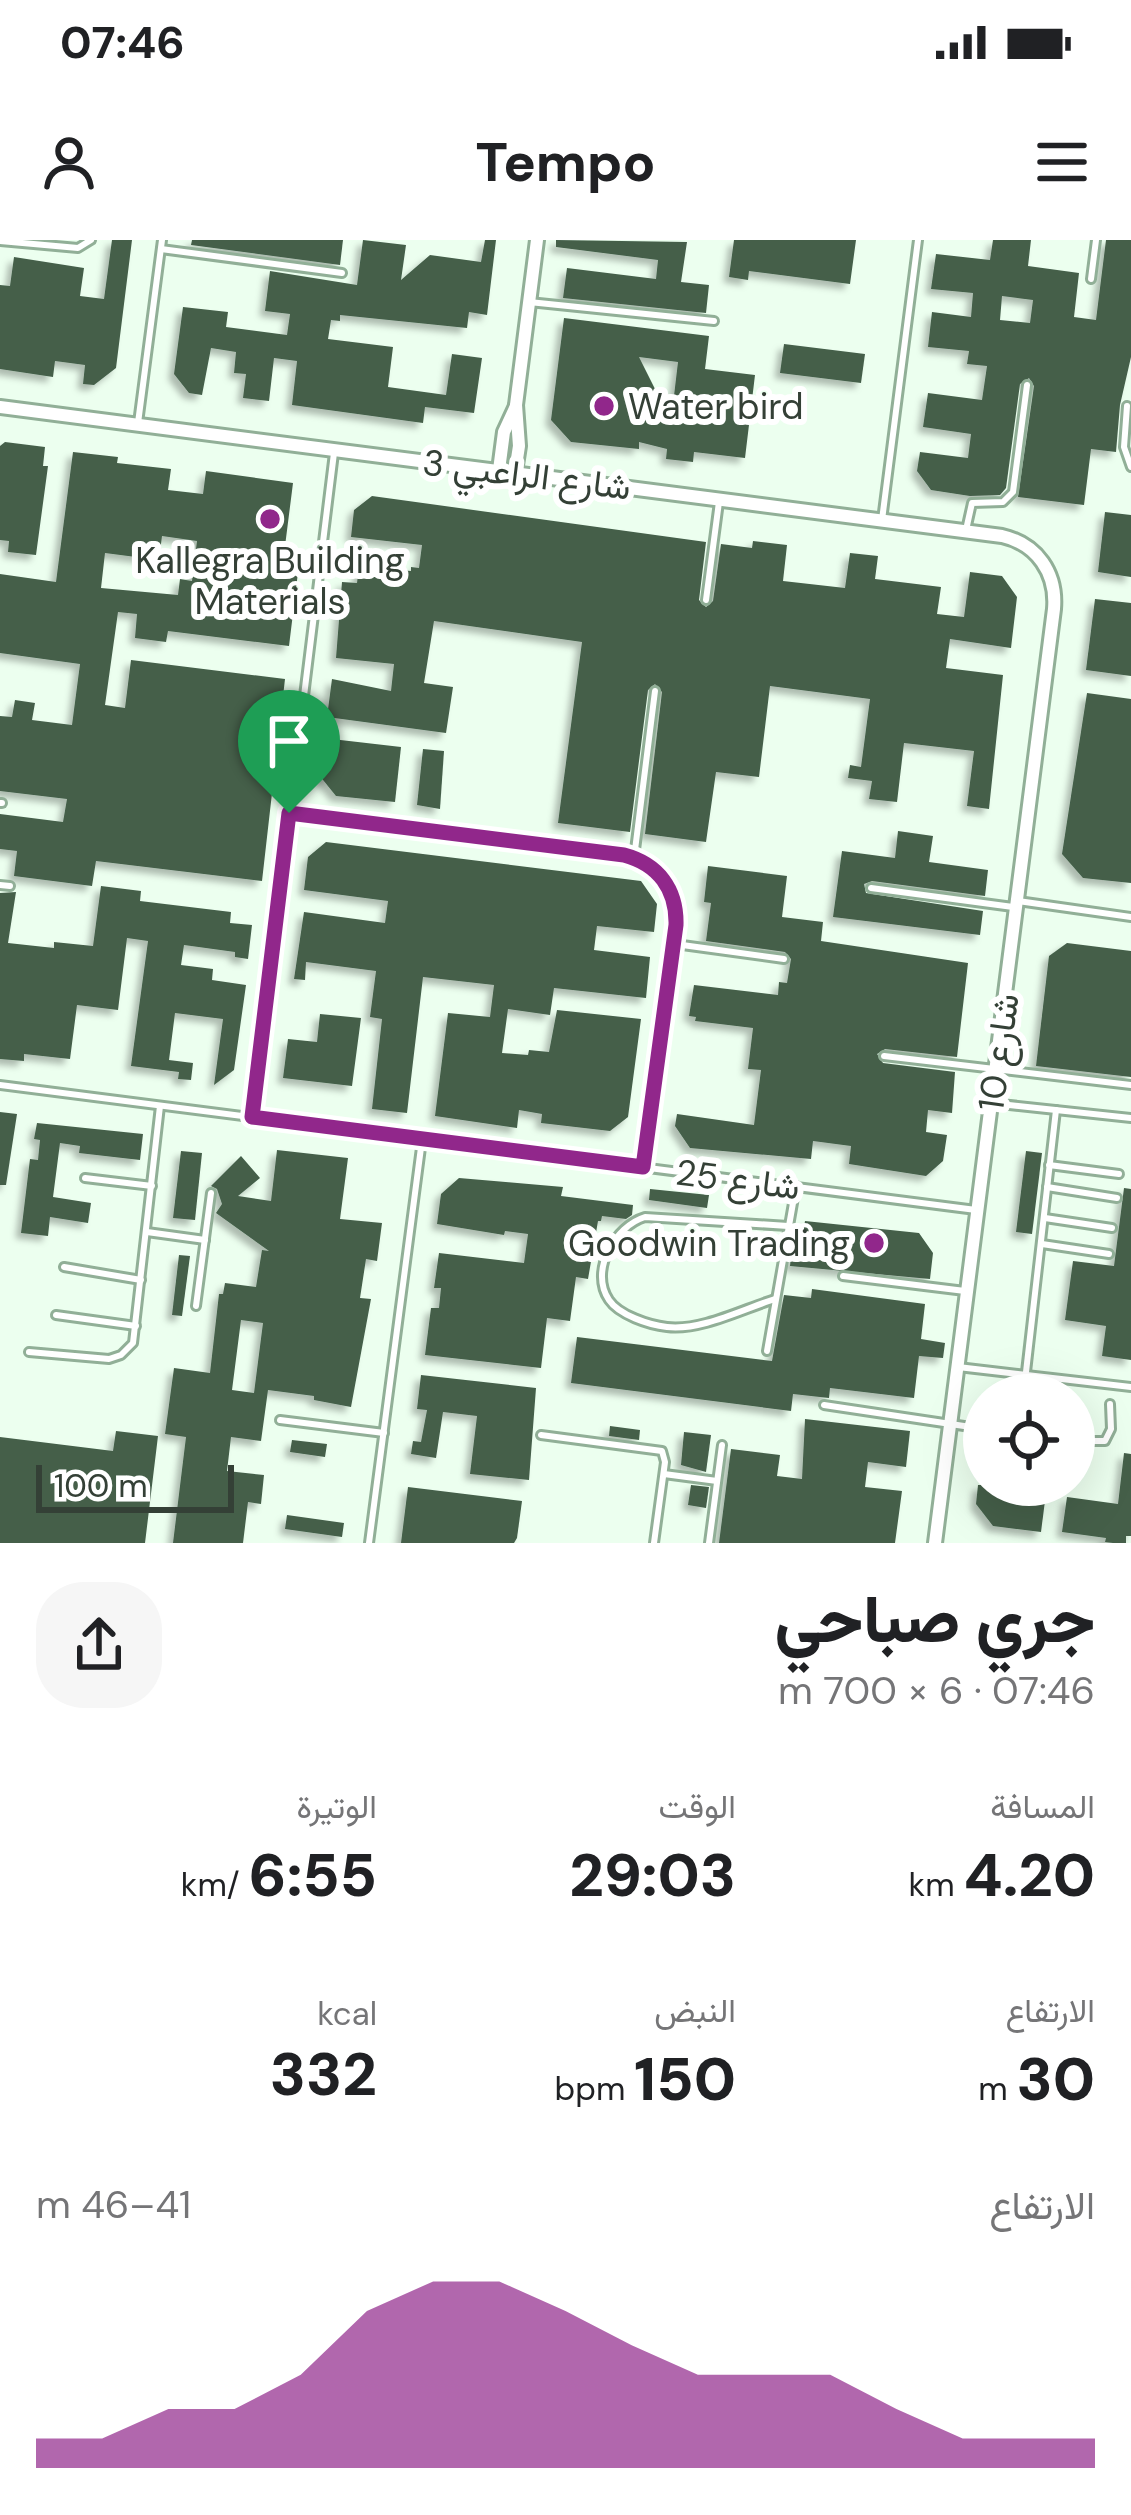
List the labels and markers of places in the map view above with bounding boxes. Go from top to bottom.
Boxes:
place label: Water bird [628,383,804,430]
marker: Water bird [591,393,617,419]
marker: Kallegra Building Materials [257,506,283,532]
place label: Kallegra Building Materials [135,537,405,625]
pin [238,690,340,813]
place label: Goodwin Trading [568,1220,850,1267]
marker: Goodwin Trading [861,1230,887,1256]

